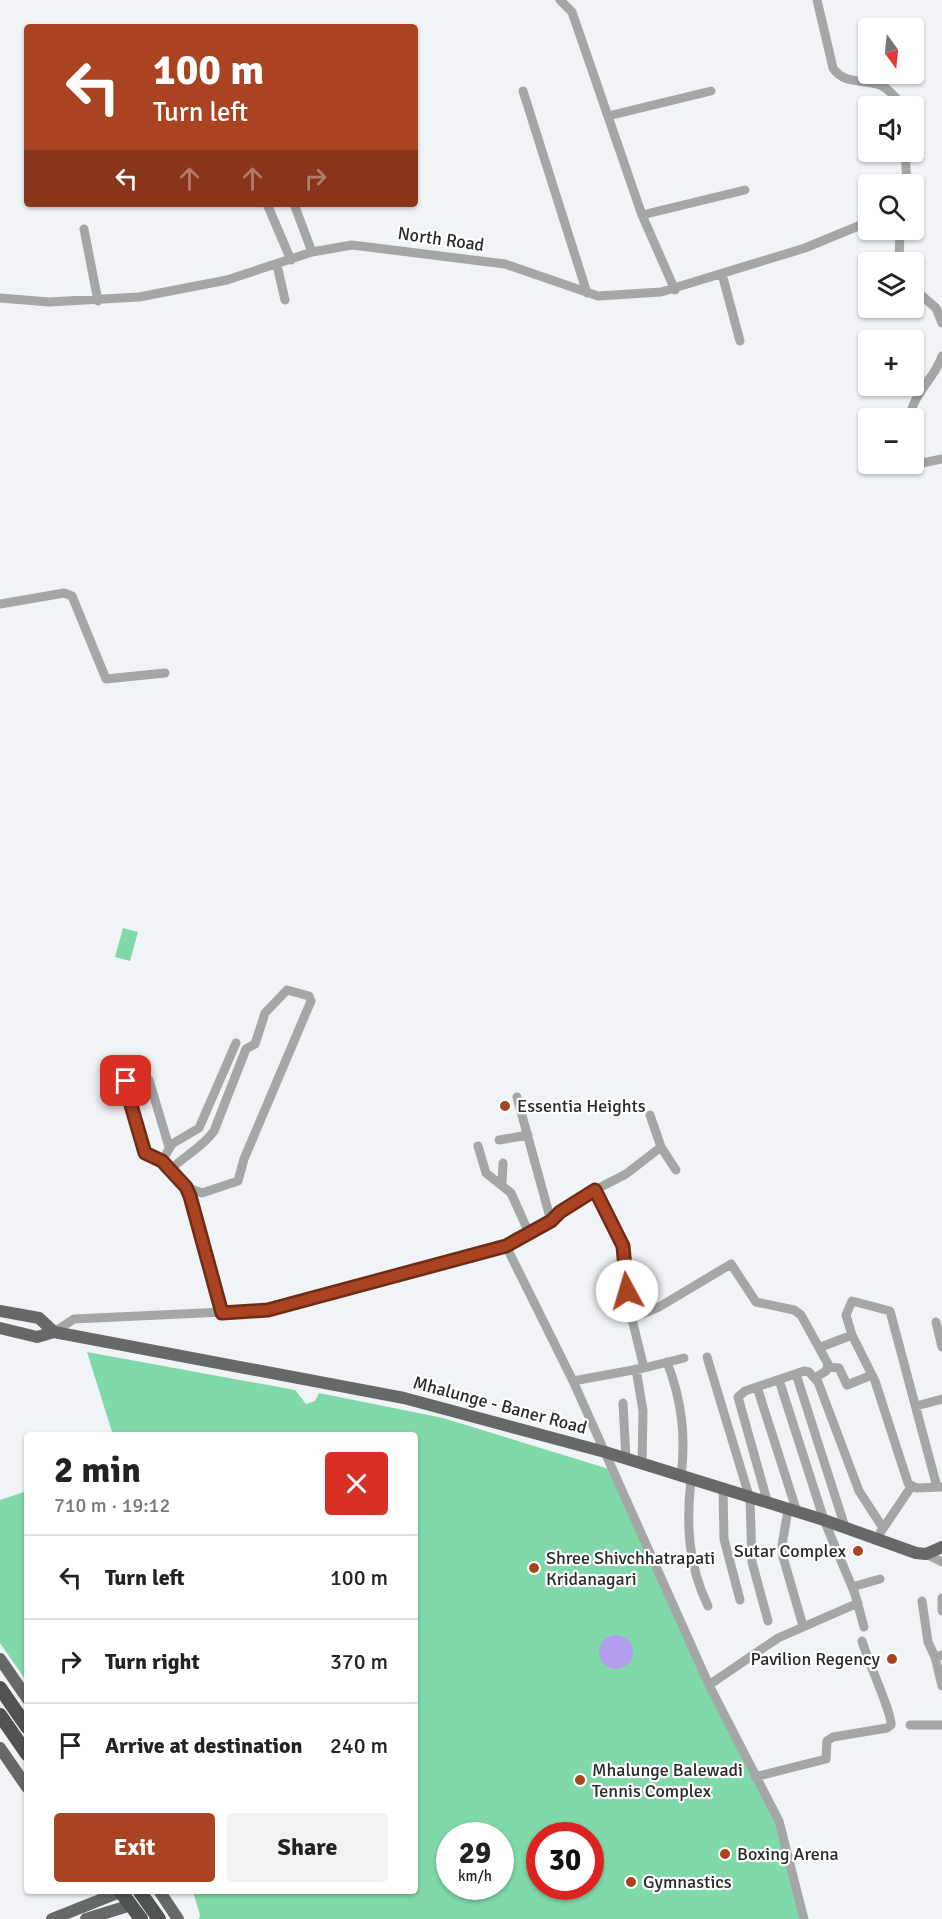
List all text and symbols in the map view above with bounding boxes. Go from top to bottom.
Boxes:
north arrow [858,18,924,84]
map controls [858,18,924,474]
text: 100 m [153,45,264,96]
icon: left [54,48,132,126]
text: Turn left [153,96,248,129]
button: sound [858,96,924,162]
icon: left [110,162,143,195]
icon: ahead [173,162,206,195]
icon: ahead [236,162,269,195]
icon: right [299,162,332,195]
button: search [858,174,924,240]
street label: North Road [396,222,486,256]
button: layers [858,252,924,318]
button: + [858,330,924,396]
button: − [858,408,924,474]
pin [100,1055,151,1106]
icon: arrive [109,1064,142,1097]
place label: Essentia Heights [517,1095,646,1117]
marker: Essentia Heights [498,1099,512,1113]
position arrow [595,1259,659,1323]
street label: Mhalunge - Baner Road [411,1371,589,1439]
text: 2 min [54,1448,141,1493]
button: close [325,1452,388,1515]
text: 710 m · 19:12 [54,1493,170,1518]
place label: Sutar Complex [734,1540,847,1562]
marker: Sutar Complex [851,1544,865,1558]
place label: Shree Shivchhatrapati Kridanagari [546,1547,715,1590]
icon: left [54,1561,87,1594]
marker: Shree Shivchhatrapati Kridanagari [527,1561,541,1575]
text: Turn left [105,1564,185,1591]
text: 100 m [330,1564,388,1591]
icon: right [54,1645,87,1678]
text: Turn right [105,1648,200,1675]
text: 370 m [330,1648,388,1675]
place label: Pavilion Regency [750,1648,881,1670]
marker: Pavilion Regency [885,1652,899,1666]
icon: arrive [54,1729,87,1762]
text: Arrive at destination [105,1732,302,1759]
text: 240 m [330,1732,388,1759]
place label: Mhalunge Balewadi Tennis Complex [592,1759,743,1802]
marker: Mhalunge Balewadi Tennis Complex [573,1773,587,1787]
button: Exit [54,1813,215,1882]
button: Share [227,1813,388,1882]
speed limit sign: 30 [526,1822,604,1900]
text: 29 [459,1835,491,1872]
place label: Boxing Arena [737,1843,839,1865]
marker: Boxing Arena [718,1847,732,1861]
text: km/h [458,1867,492,1885]
place label: Gymnastics [643,1871,732,1893]
marker: Gymnastics [624,1875,638,1889]

